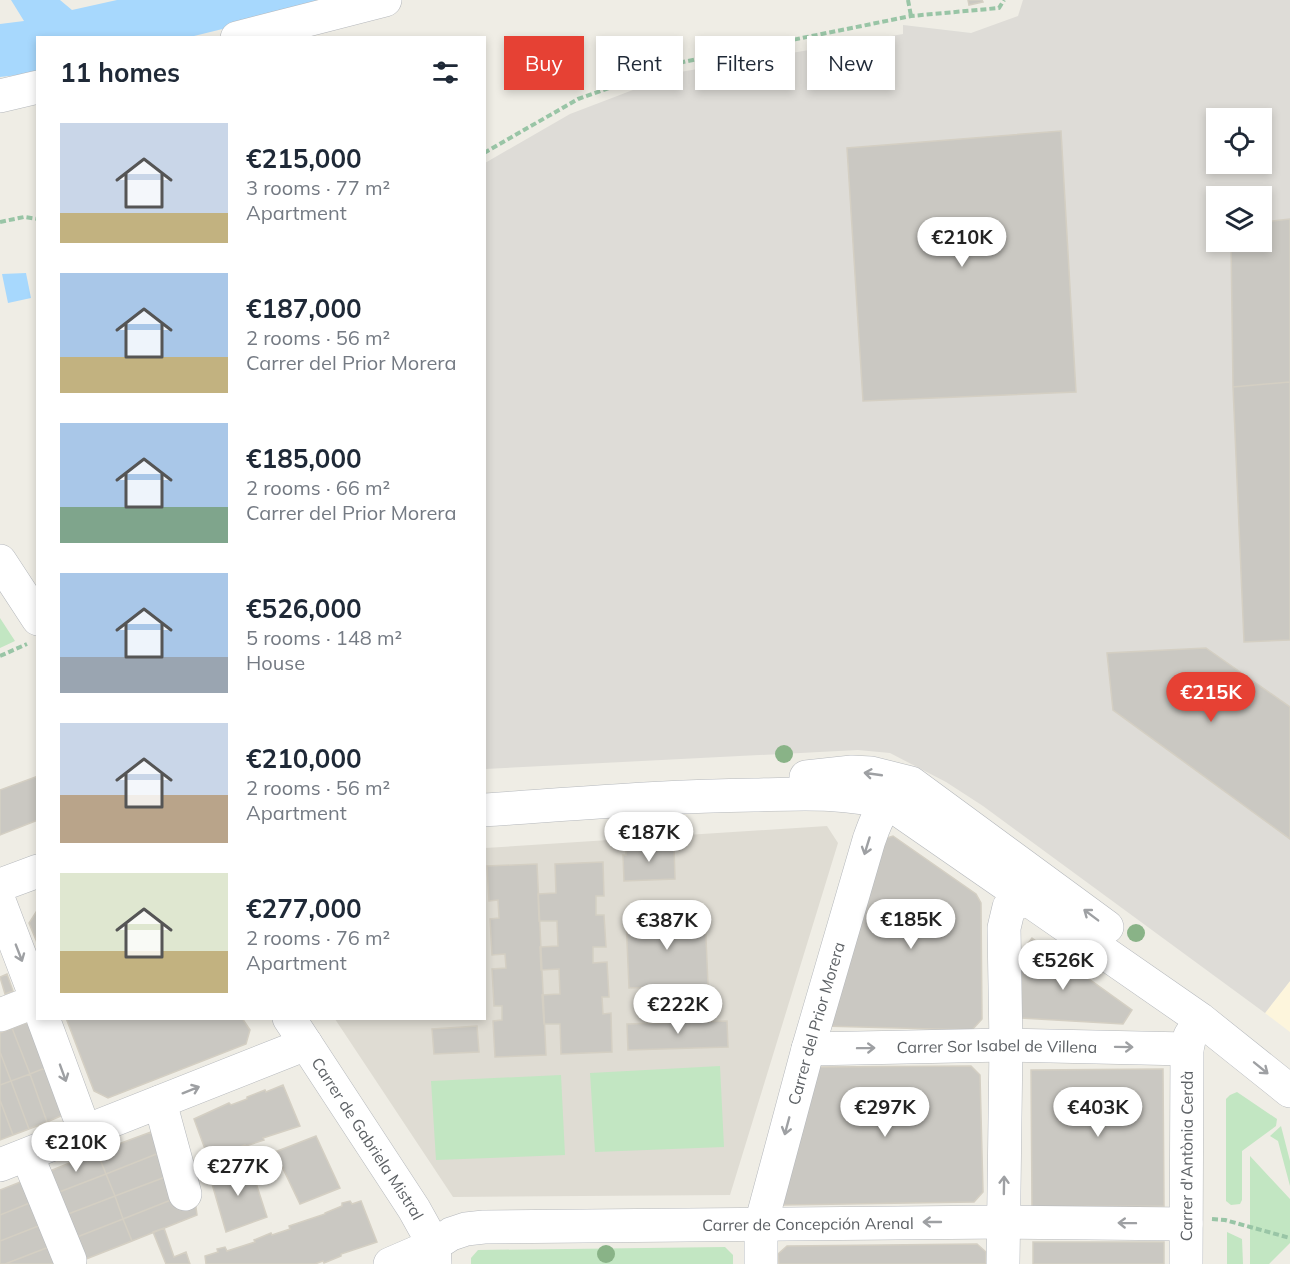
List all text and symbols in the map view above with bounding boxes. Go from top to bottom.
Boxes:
chip: Buy [504,36,584,90]
chip: Rent [596,36,683,90]
chip: Filters [695,36,795,90]
chip: New [807,36,895,90]
text: 11 homes [60,56,180,89]
icon: filters [429,56,462,89]
map controls [1206,108,1272,252]
button: locate [1206,108,1272,174]
text: €215,000 [246,142,362,175]
icon: home [108,147,180,219]
text: 3 rooms · 77 m² [246,175,390,200]
button: layers [1206,186,1272,252]
text: Apartment [246,200,347,225]
pin: €210K [920,217,1004,268]
text: €210K [931,224,993,249]
text: €187,000 [246,292,362,325]
icon: home [108,297,180,369]
text: 2 rooms · 56 m² [246,325,390,350]
text: Carrer del Prior Morera [246,350,456,375]
text: €185,000 [246,442,362,475]
icon: home [108,447,180,519]
text: 2 rooms · 66 m² [246,475,390,500]
text: Carrer del Prior Morera [246,500,456,525]
text: €526,000 [246,592,362,625]
icon: home [108,597,180,669]
text: 5 rooms · 148 m² [246,625,402,650]
text: House [246,650,305,675]
pin: €215K [1169,672,1253,723]
text: €215K [1180,679,1242,704]
text: €210,000 [246,742,362,775]
icon: home [108,747,180,819]
one-way arrow [864,768,884,779]
text: 2 rooms · 56 m² [246,775,390,800]
text: Apartment [246,800,347,825]
pin: €187K [607,812,691,863]
text: €187K [618,819,680,844]
one-way arrow [861,837,872,856]
text: €277,000 [246,892,362,925]
icon: home [108,897,180,969]
pin: €185K [869,899,953,950]
pin: €387K [625,900,709,951]
text: €185K [880,906,942,931]
text: €387K [636,907,698,932]
one-way arrow [1083,908,1099,921]
text: 2 rooms · 76 m² [246,925,390,950]
street label: Carrer del Prior Morera [783,940,849,1107]
pin: €526K [1021,940,1105,991]
one-way arrow [14,943,25,962]
text: €526K [1032,947,1094,972]
text: Apartment [246,950,347,975]
pin: €222K [636,984,720,1035]
text: €222K [647,991,709,1016]
street label: Carrer Sor Isabel de Villena [897,1035,1097,1057]
one-way arrow [1114,1041,1134,1053]
one-way arrow [856,1042,876,1054]
street label: Carrer de Gabriela Mistral [307,1053,428,1223]
one-way arrow [1253,1061,1269,1074]
one-way arrow [59,1064,70,1082]
street label: Carrer d'Antònia Cerdà [1176,1071,1197,1241]
one-way arrow [181,1083,200,1094]
pin: €297K [843,1087,927,1138]
pin: €403K [1056,1087,1140,1138]
text: €297K [854,1094,916,1119]
text: €403K [1067,1094,1129,1119]
one-way arrow [781,1116,793,1135]
pin: €210K [34,1122,118,1173]
text: €210K [45,1129,107,1154]
pin: €277K [196,1146,280,1197]
text: €277K [207,1153,269,1178]
one-way arrow [998,1175,1009,1195]
street label: Carrer de Concepción Arenal [702,1213,914,1235]
one-way arrow [923,1216,943,1228]
one-way arrow [1118,1218,1138,1229]

